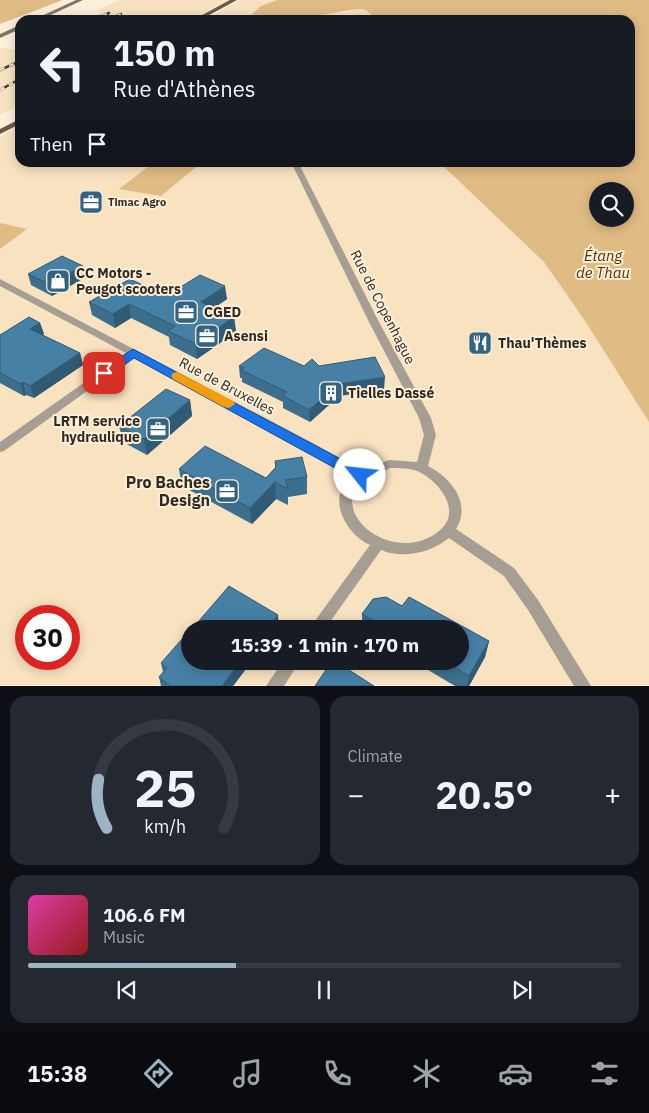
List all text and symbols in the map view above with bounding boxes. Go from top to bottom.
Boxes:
text: 150 m [113,30,216,76]
icon: left [30,35,95,100]
text: Rue d'Athènes [113,74,255,103]
icon: arrive [83,130,111,158]
text: Then [30,132,73,156]
map controls [589,182,634,227]
button: search [589,182,634,227]
office icon: Timac Agro [78,189,104,215]
place label: Timac Agro [108,195,166,209]
water label: Étang de Thau [576,246,630,282]
street label: Rue de Copenhague [346,247,420,367]
place label: CC Motors - Peugot scooters [76,264,181,298]
shop icon: CC Motors - Peugot scooters [45,268,71,294]
office icon: CGED [173,299,199,325]
place label: CGED [204,303,241,321]
office icon: Asensi [194,323,220,349]
place label: Asensi [224,327,268,345]
restaurant icon: Thau'Thèmes [467,330,493,356]
place label: Thau'Thèmes [498,334,587,352]
pin [83,352,125,394]
street label: Rue de Bruxelles [176,353,278,419]
icon: arrive [90,359,118,387]
building icon: Tielles Dassé [318,380,344,406]
place label: Tielles Dassé [348,384,434,402]
place label: LRTM service hydraulique [53,412,140,446]
office icon: LRTM service hydraulique [145,416,171,442]
position arrow [333,448,385,500]
place label: Pro Baches Design [126,472,210,510]
office icon: Pro Baches Design [214,478,240,504]
speed limit sign: 30 [15,605,80,670]
text: 15:39 · 1 min · 170 m [231,633,419,657]
text: Climate [348,746,403,766]
text: 25 [134,754,196,821]
text: 20.5° [435,770,533,819]
text: − [348,776,364,813]
text: + [604,776,621,813]
text: km/h [144,815,186,838]
text: 106.6 FM [103,903,186,927]
text: Music [103,927,145,947]
icon: previous [113,976,141,1004]
icon: pause [310,976,338,1004]
icon: next [508,976,536,1004]
icon: directions [141,1056,176,1091]
icon: music [230,1056,265,1091]
icon: phone [320,1056,355,1091]
icon: climate [409,1056,444,1091]
icon: car [498,1056,533,1091]
icon: filters [587,1056,622,1091]
text: 15:38 [27,1059,87,1088]

